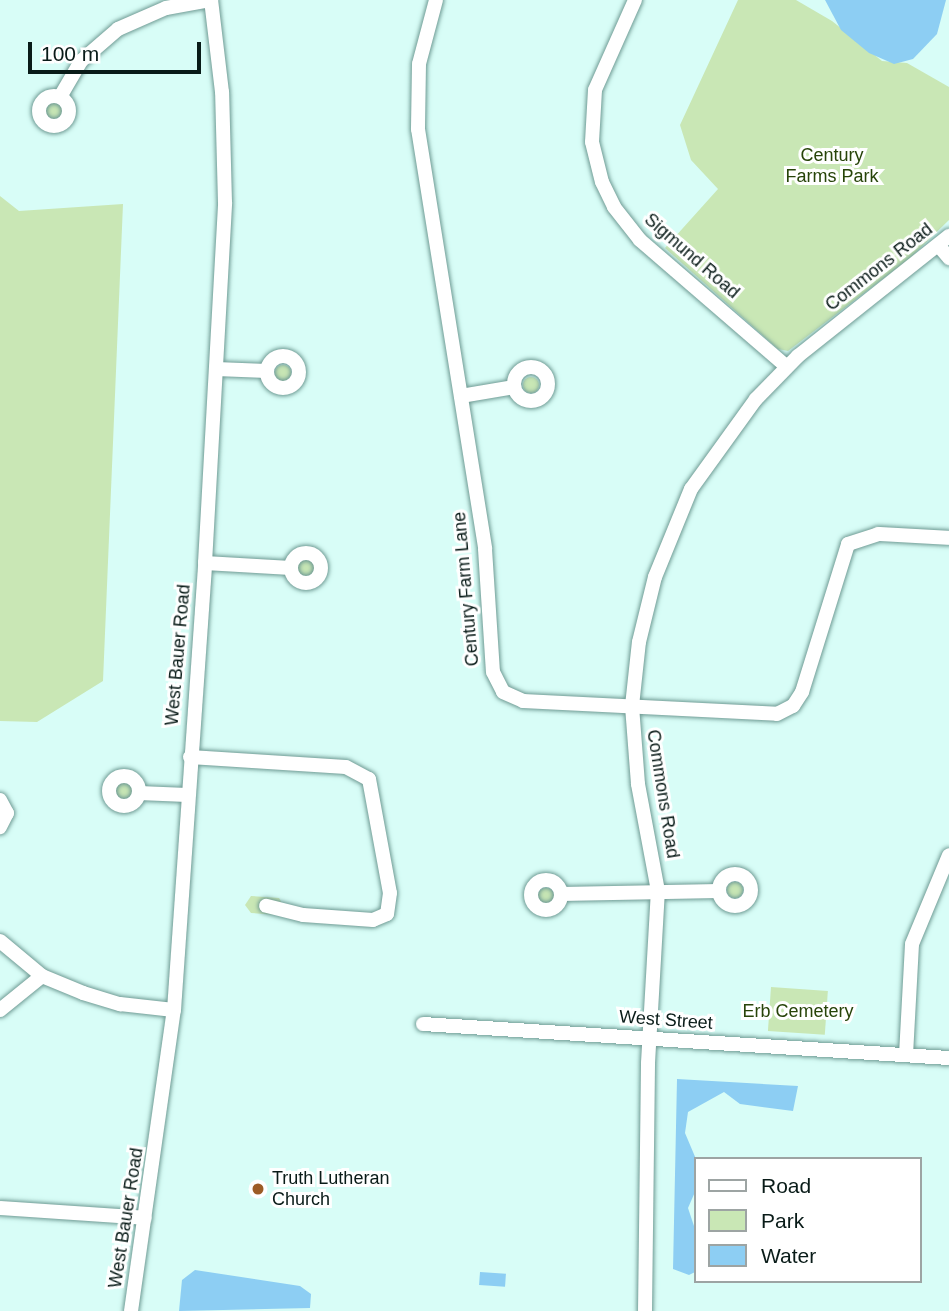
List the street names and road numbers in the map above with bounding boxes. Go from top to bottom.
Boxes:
street label: Sigmund Road [640,209,744,303]
street label: Commons Road [821,218,937,316]
street label: Century Farm Lane [448,511,484,667]
street label: West Bauer Road [161,583,195,727]
street label: Commons Road [642,728,684,860]
street label: West Street [619,1006,713,1034]
street label: West Bauer Road [104,1146,148,1290]

